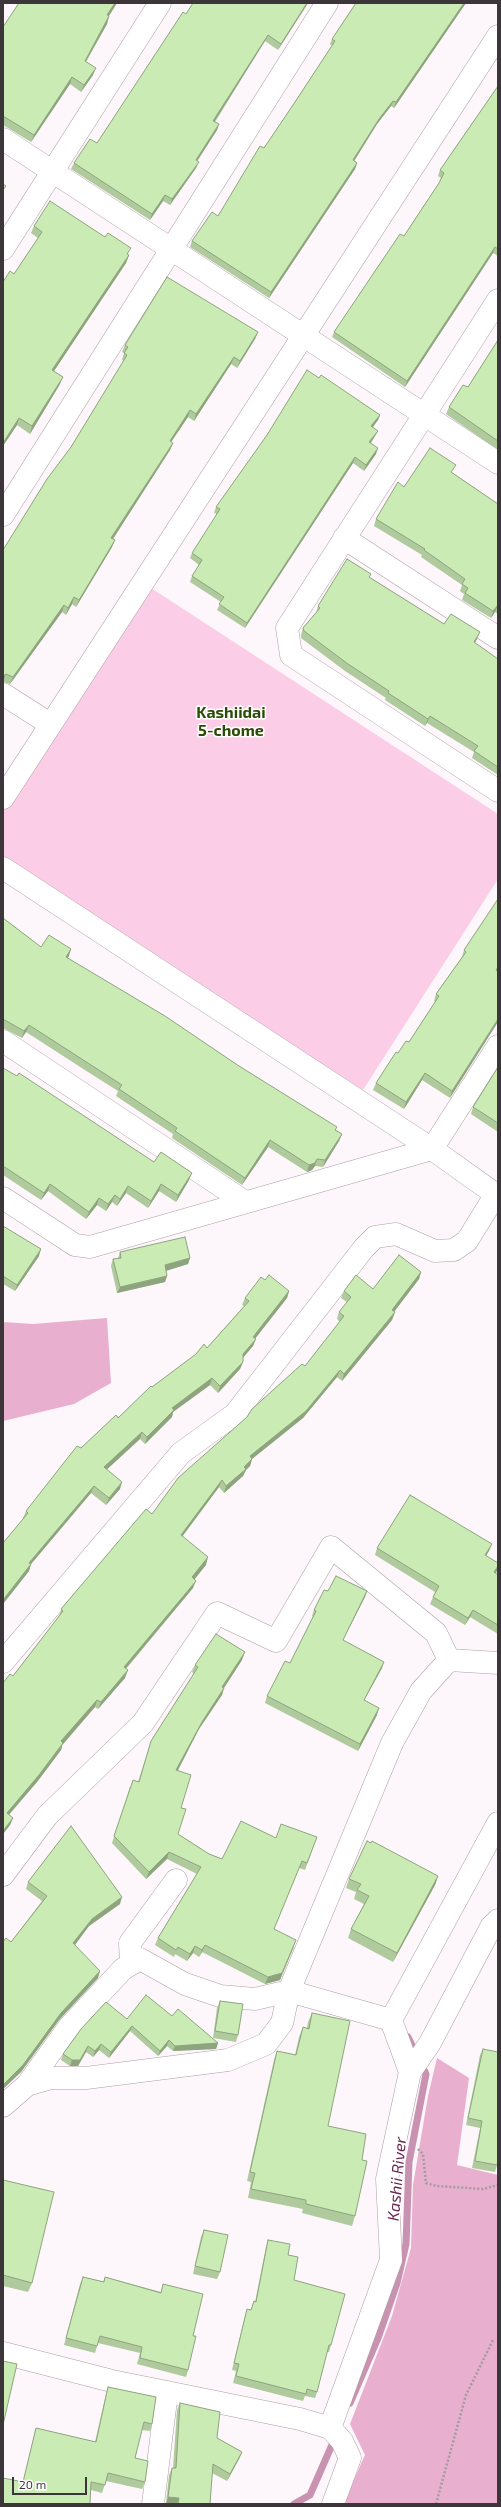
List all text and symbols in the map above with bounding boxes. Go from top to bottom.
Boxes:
district label: Kashiidai 5-chome [196,703,266,741]
water label: Kashii River [384,2136,410,2222]
scale bar [14,2469,89,2495]
text: 20 m [19,2477,46,2491]

